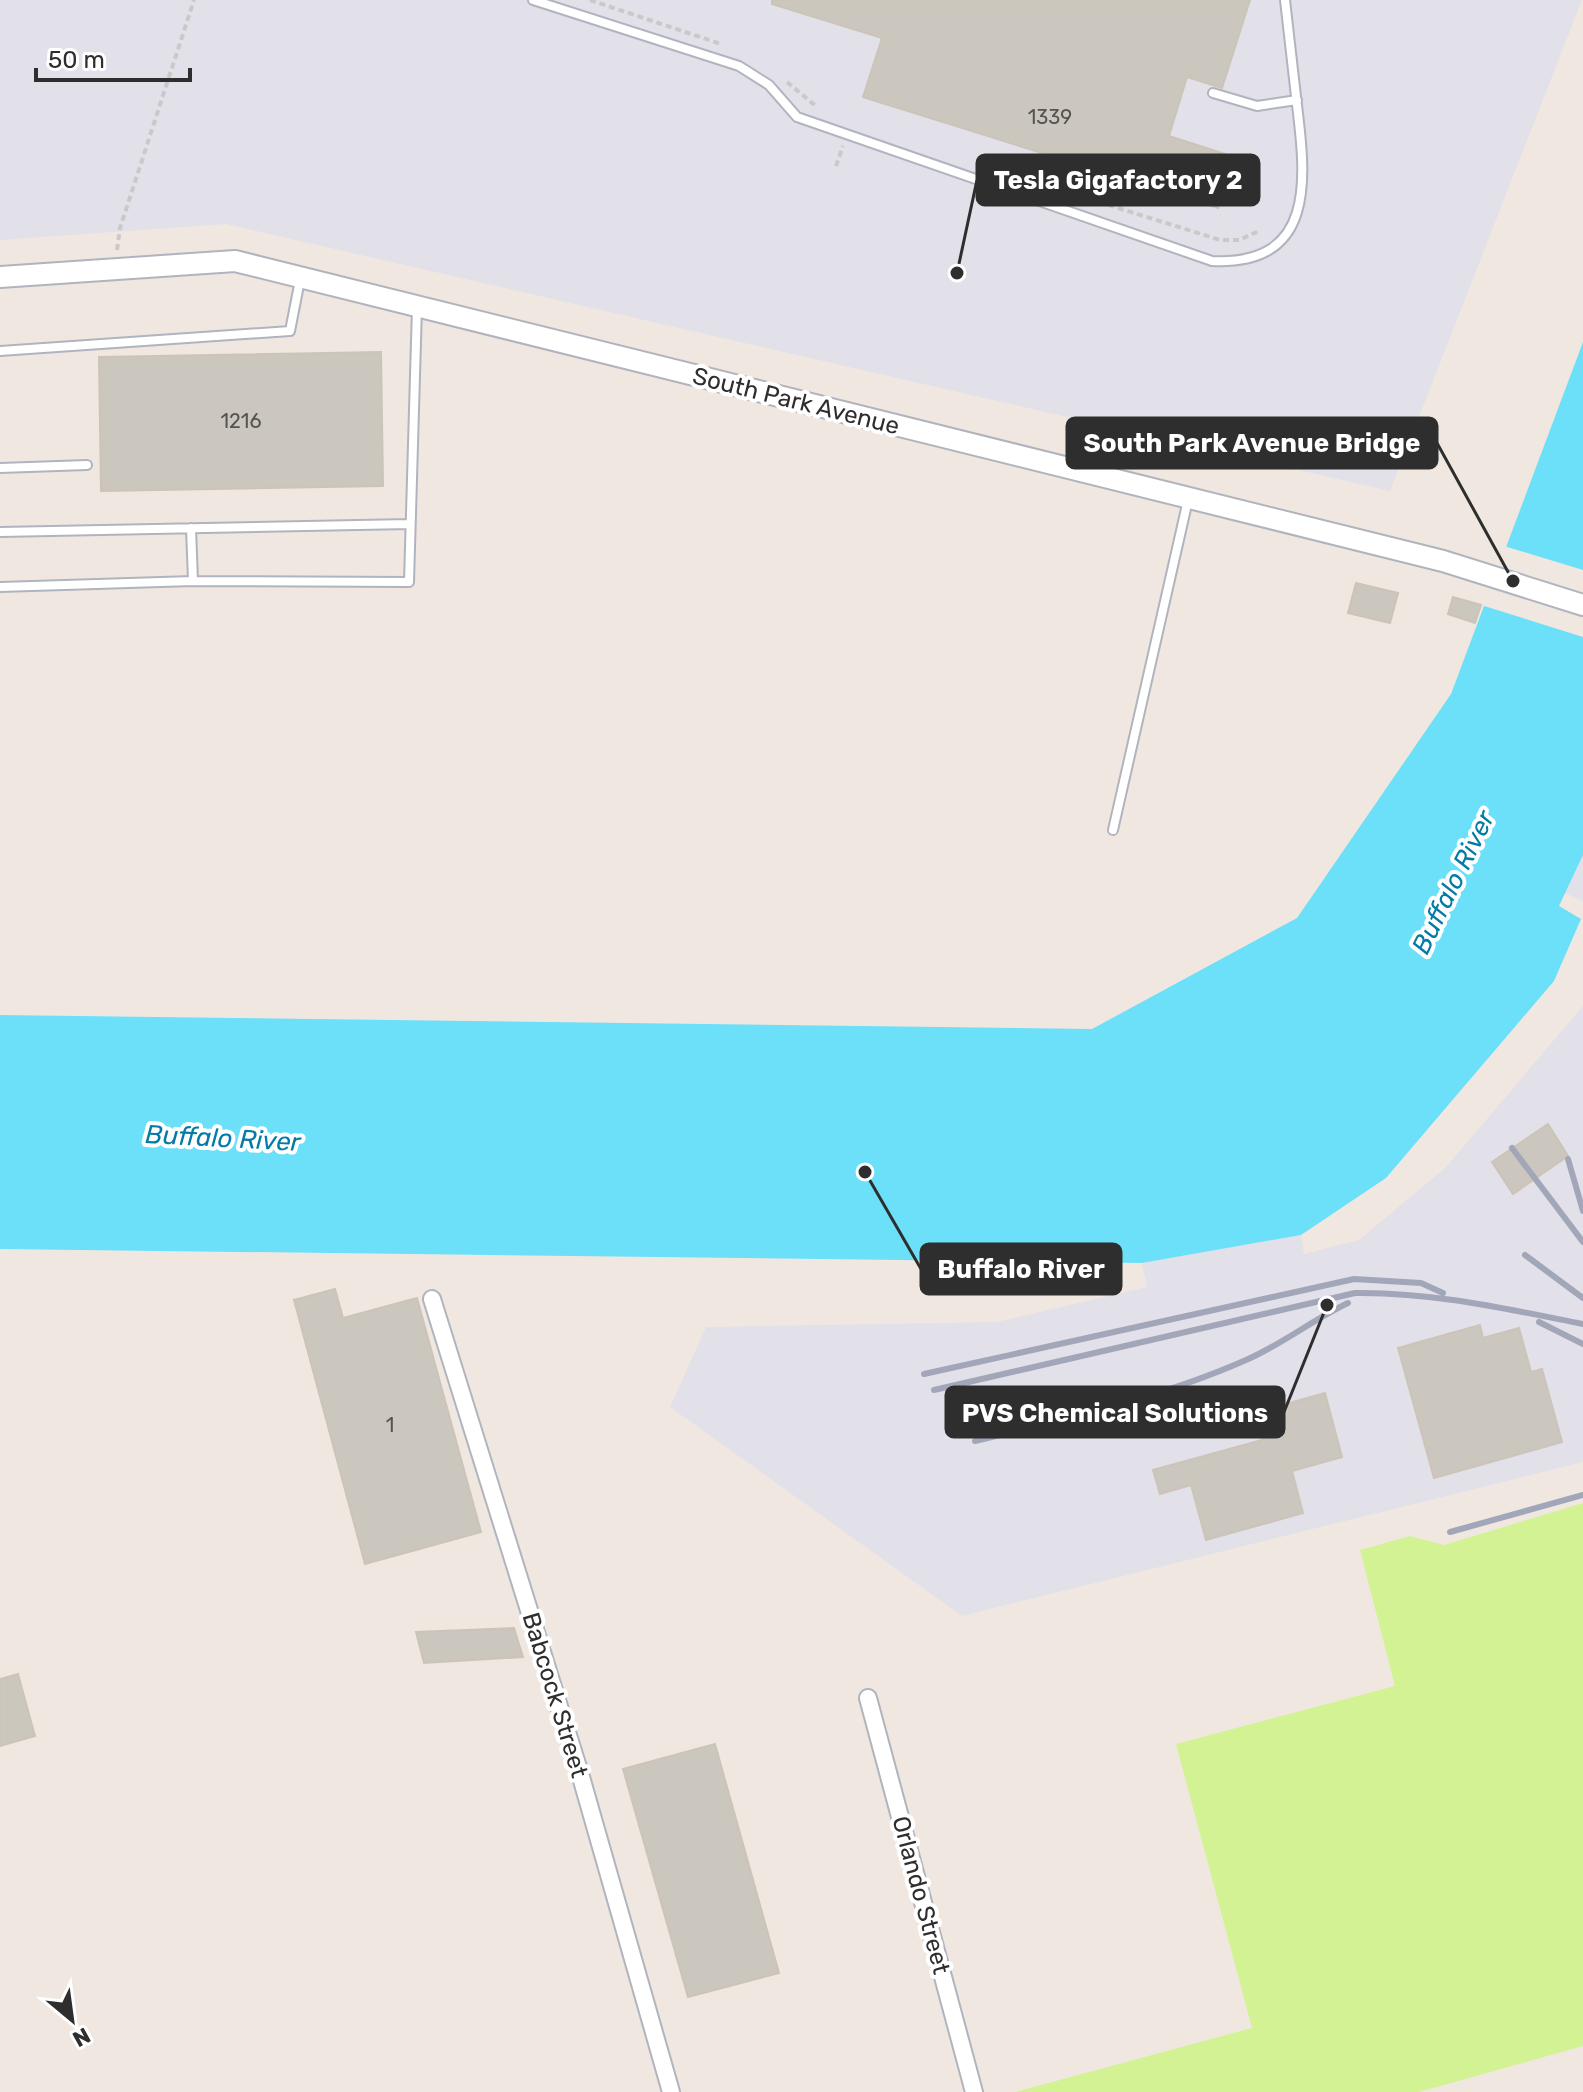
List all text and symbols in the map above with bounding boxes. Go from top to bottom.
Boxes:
scale bar [36,32,190,82]
text: 50 m [48,46,105,74]
house number: 1339 [1028,105,1072,129]
callout: Tesla Gigafactory 2 [977,155,1259,205]
text: Tesla Gigafactory 2 [993,165,1243,196]
street label: South Park Avenue [690,362,902,440]
house number: 1216 [221,409,261,433]
callout: South Park Avenue Bridge [1067,418,1437,468]
text: South Park Avenue Bridge [1083,428,1421,459]
water label: Buffalo River [1405,805,1502,959]
water label: Buffalo River [144,1119,303,1158]
callout: Buffalo River [921,1244,1121,1294]
text: Buffalo River [937,1254,1105,1285]
callout: PVS Chemical Solutions [946,1387,1284,1437]
text: PVS Chemical Solutions [962,1398,1268,1429]
house number: 1 [386,1413,394,1437]
street label: Babcock Street [517,1609,593,1781]
street label: Orlando Street [886,1813,956,1977]
north arrow [32,1980,112,2060]
text: N [68,2021,95,2053]

